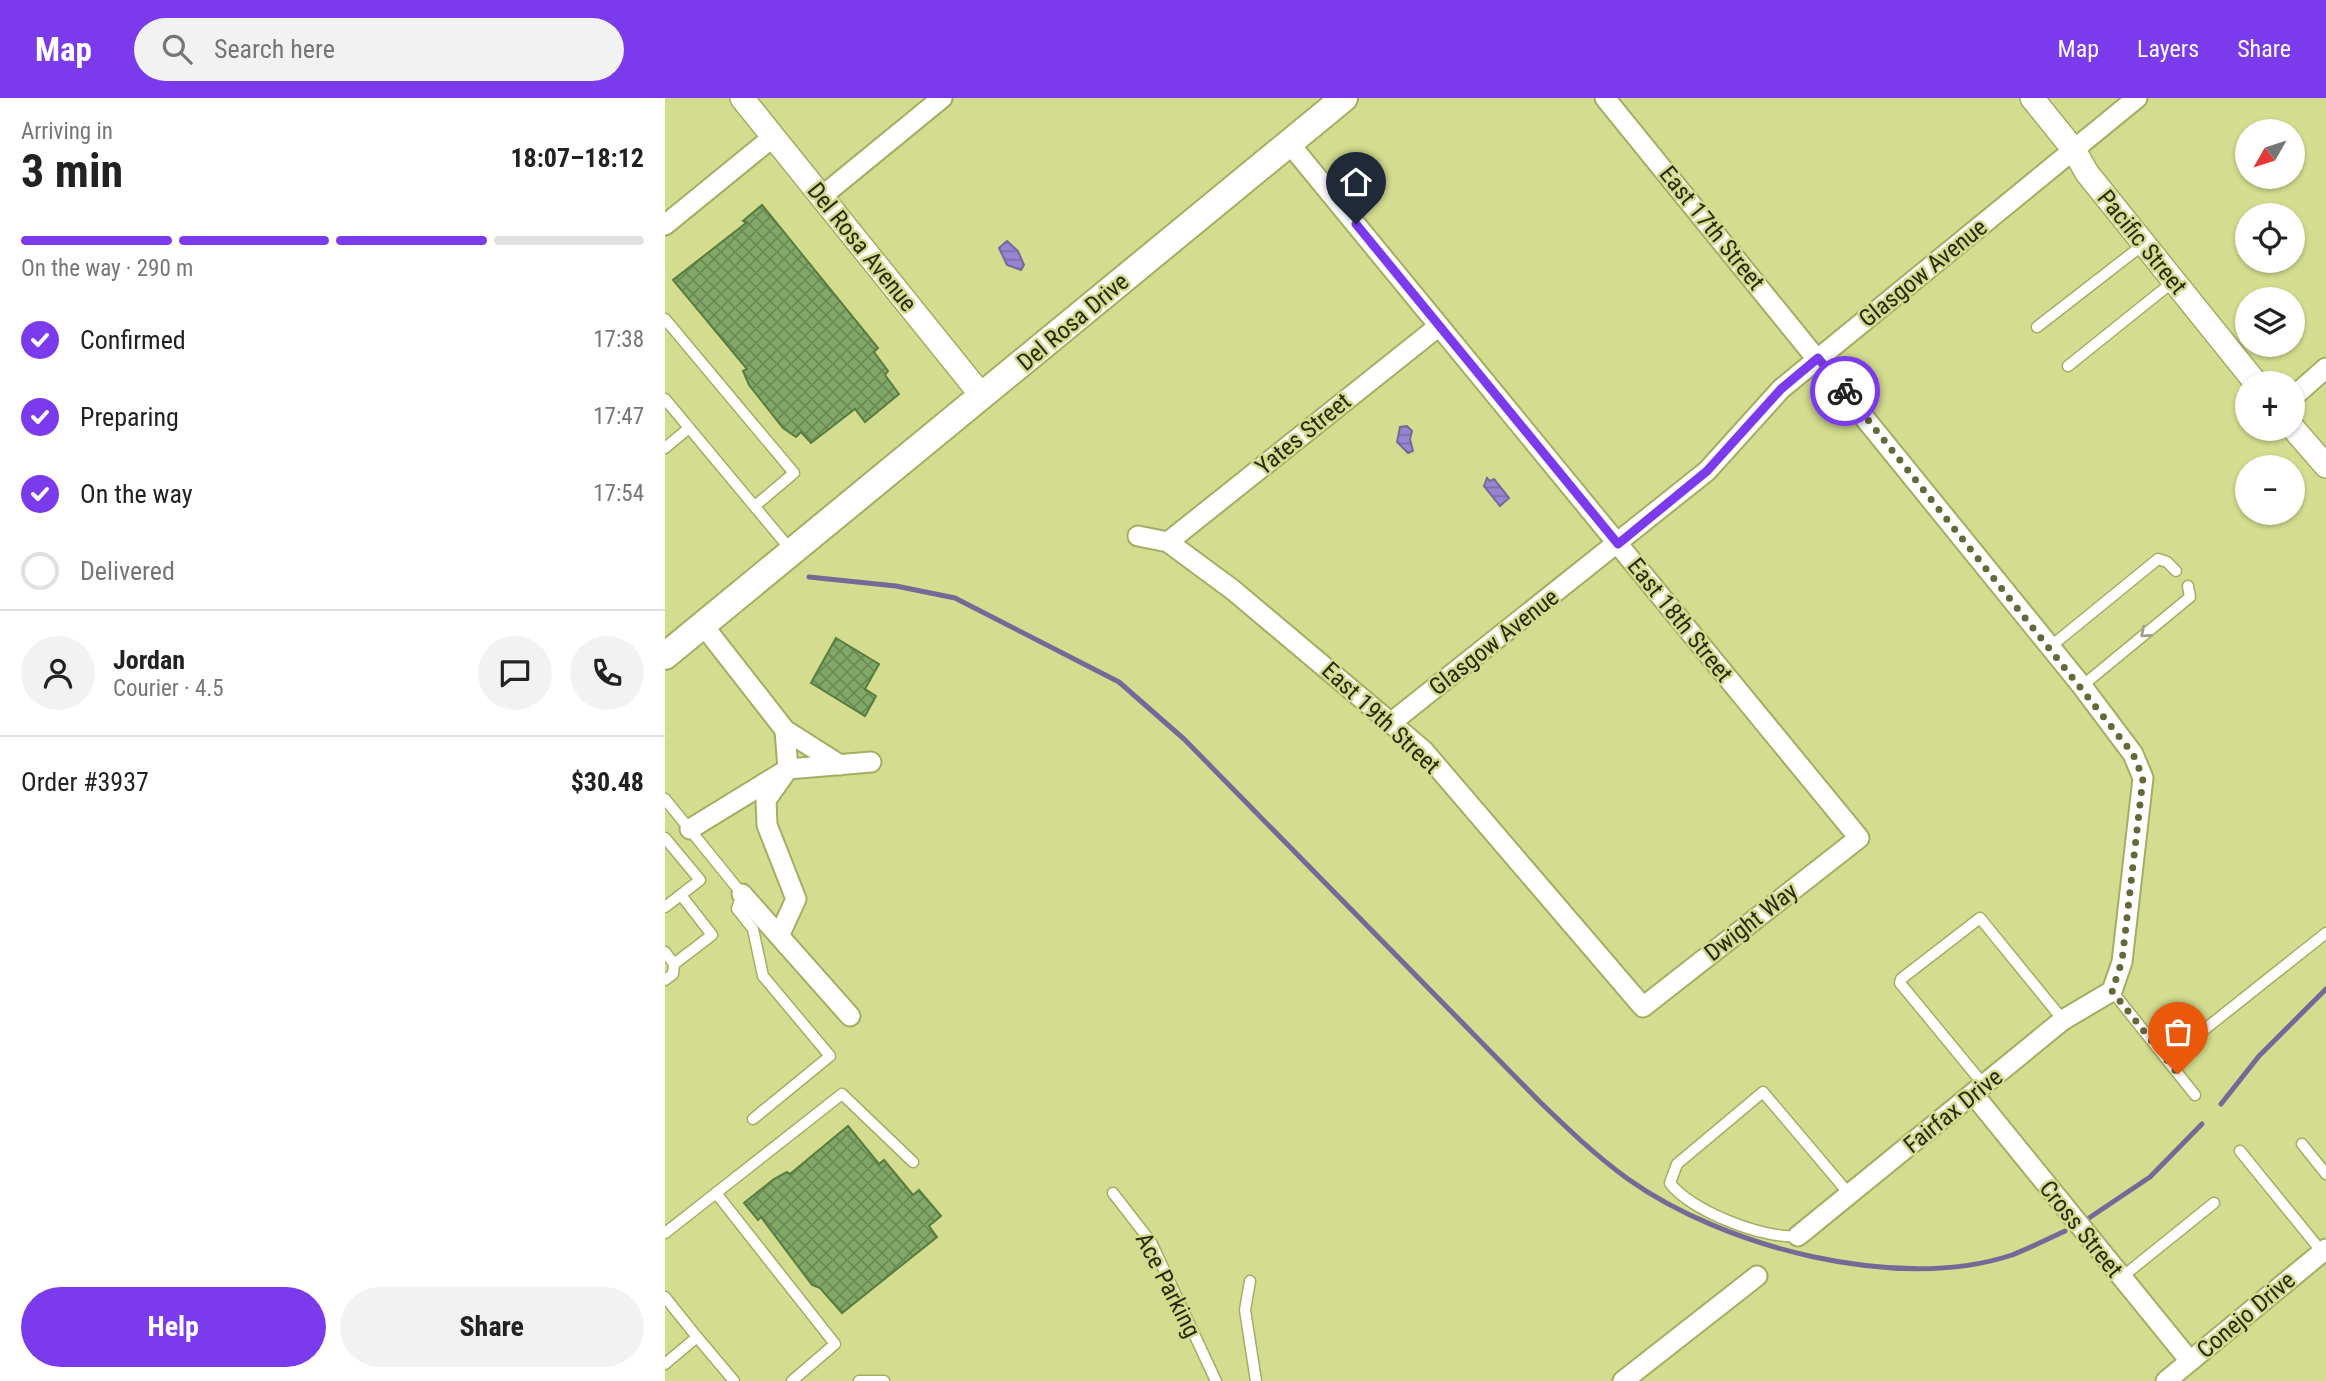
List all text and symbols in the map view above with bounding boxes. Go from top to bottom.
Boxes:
search box [134,18,624,81]
text: Map [35,30,92,69]
icon: search [158,30,196,68]
text: Search here [214,34,335,64]
text: Map [2058,35,2099,63]
text: Layers [2137,35,2199,63]
text: Share [2237,35,2291,63]
text: Arriving in [21,118,113,145]
north arrow [2235,119,2305,189]
map controls [2235,119,2305,525]
text: 18:07–18:12 [510,143,644,173]
text: 3 min [21,144,123,198]
pin [1326,152,1386,224]
street label: East 17th Street [1654,160,1770,296]
icon: home [1337,163,1375,201]
street label: Del Rosa Avenue [801,177,923,317]
street label: Pacific Street [2092,184,2192,300]
button: locate [2235,203,2305,273]
street label: Glasgow Avenue [1853,213,1993,333]
text: On the way · 290 m [21,255,193,282]
street label: Del Rosa Drive [1012,267,1134,377]
button: layers [2235,287,2305,357]
icon: check [21,321,59,359]
text: Confirmed [80,325,186,355]
text: 17:38 [593,326,644,353]
courier [1810,356,1880,426]
button: + [2235,371,2305,441]
icon: bike [1826,372,1864,410]
street label: Yates Street [1250,387,1356,481]
icon: check [21,398,59,436]
text: Preparing [80,402,179,432]
text: 17:47 [593,403,644,430]
button: − [2235,455,2305,525]
icon: check [21,475,59,513]
text: On the way [80,479,193,509]
text: 17:54 [593,480,644,507]
street label: East 18th Street [1622,552,1738,688]
text: Delivered [80,556,175,586]
street label: Glasgow Avenue [1424,583,1564,701]
one-way arrow [2141,624,2153,637]
button: person [21,636,95,710]
button: chat [478,636,552,710]
button: phone [570,636,644,710]
text: Jordan [113,645,185,675]
street label: East 19th Street [1316,656,1446,780]
text: Courier · 4.5 [113,675,224,702]
text: Order #3937 [21,767,149,797]
text: $30.48 [571,767,644,797]
street label: Dwight Way [1699,877,1803,967]
pin [2148,1002,2208,1074]
icon: bag [2159,1013,2197,1051]
street label: Fairfax Drive [1898,1063,2008,1159]
street label: Cross Street [2034,1175,2128,1283]
street label: Ace Parking [1130,1228,1206,1342]
street label: Conejo Drive [2191,1266,2301,1364]
button: Help [21,1287,326,1367]
button: Share [340,1287,644,1367]

